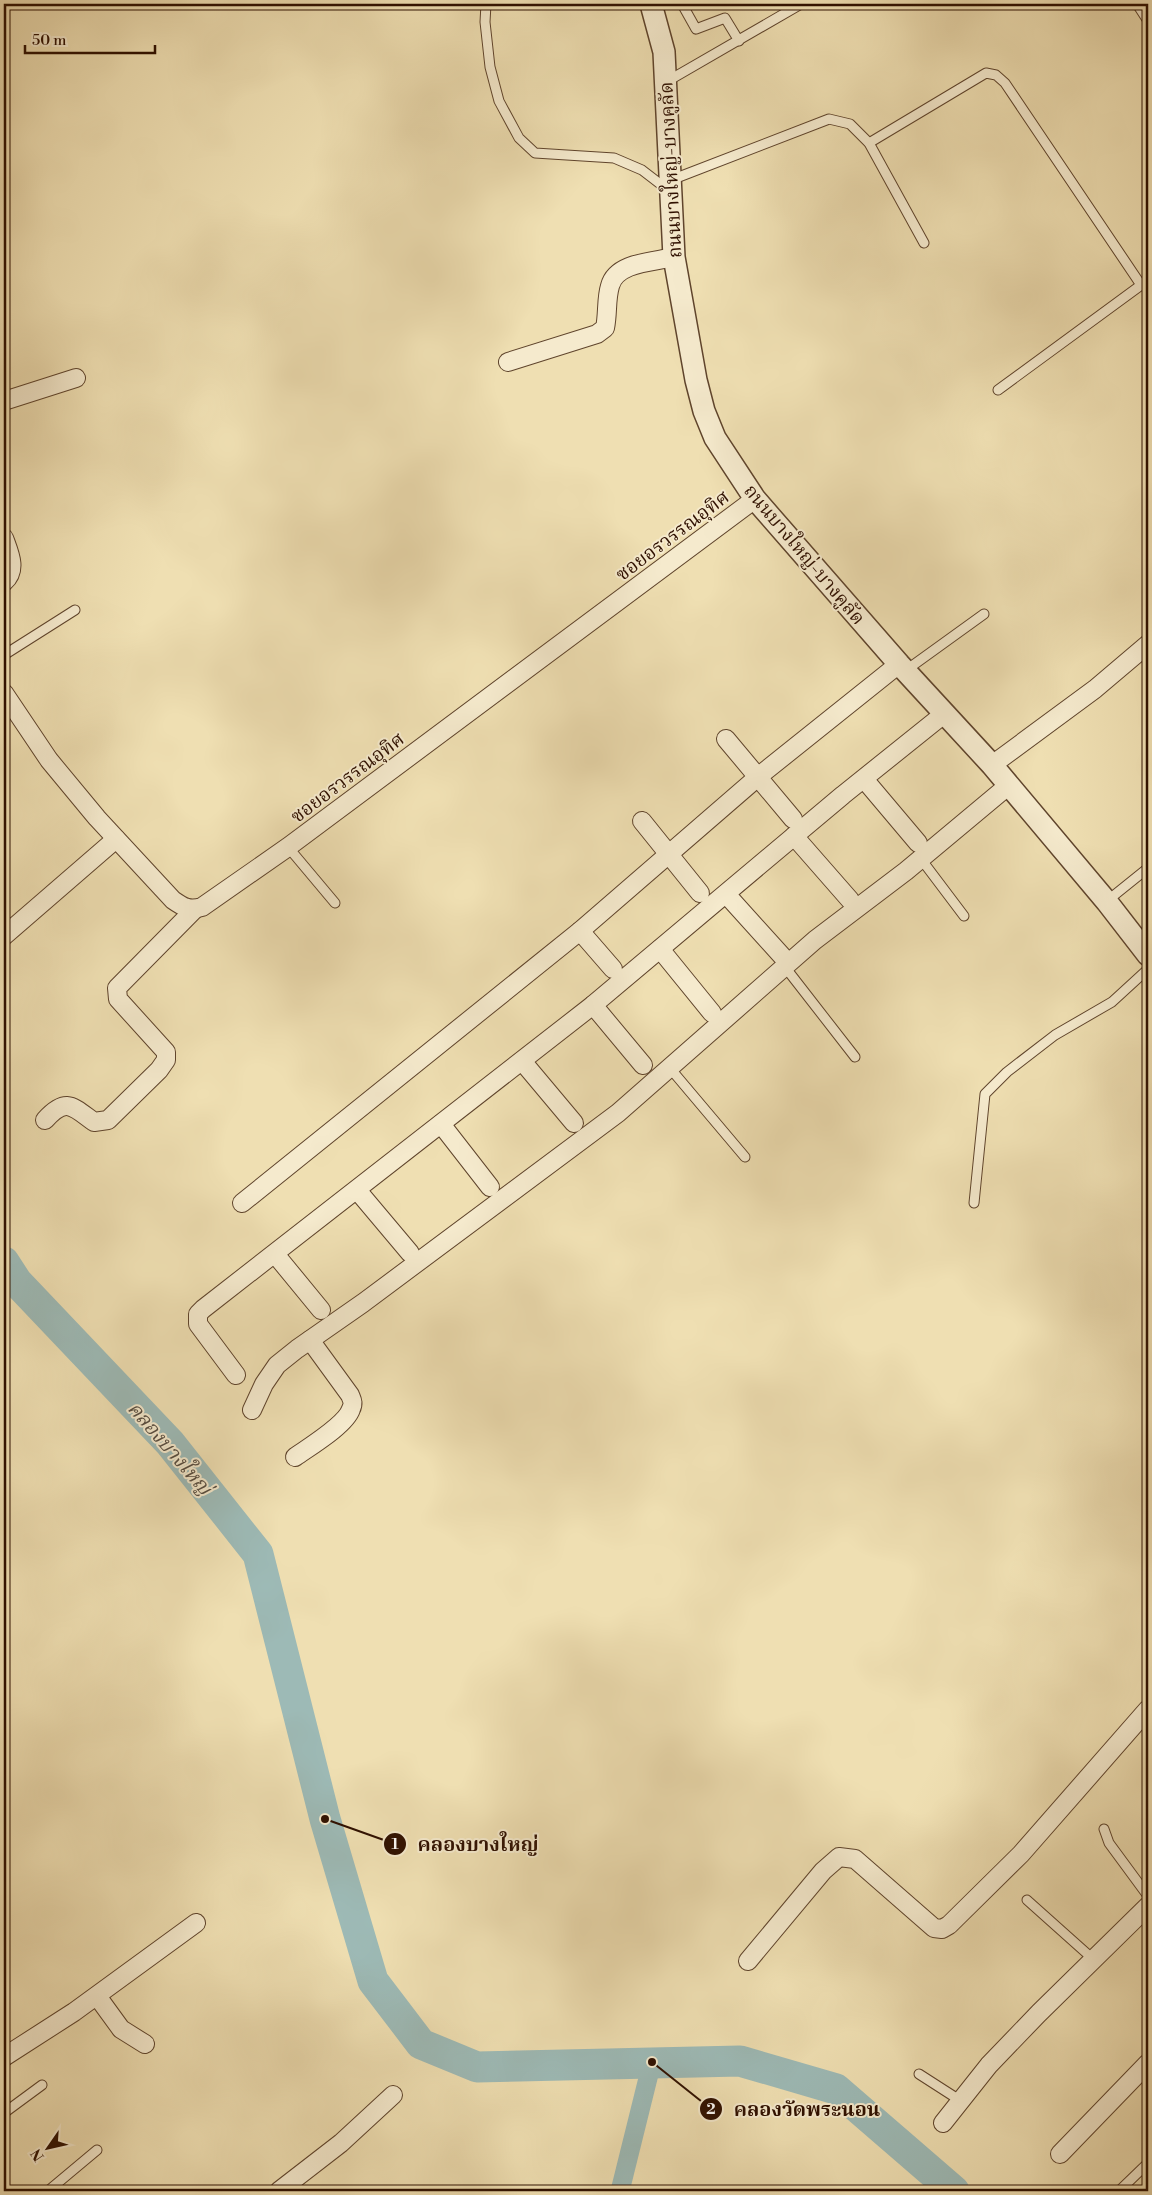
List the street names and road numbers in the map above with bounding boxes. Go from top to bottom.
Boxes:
street label: ถนนบางใหญ่-บางคูลัด [652,81,688,259]
street label: ถนนบางใหญ่-บางคูลัด [738,478,872,630]
street label: ซอยอรวรรณอุทิศ [611,485,734,586]
street label: ซอยอรวรรณอุทิศ [286,727,409,828]

